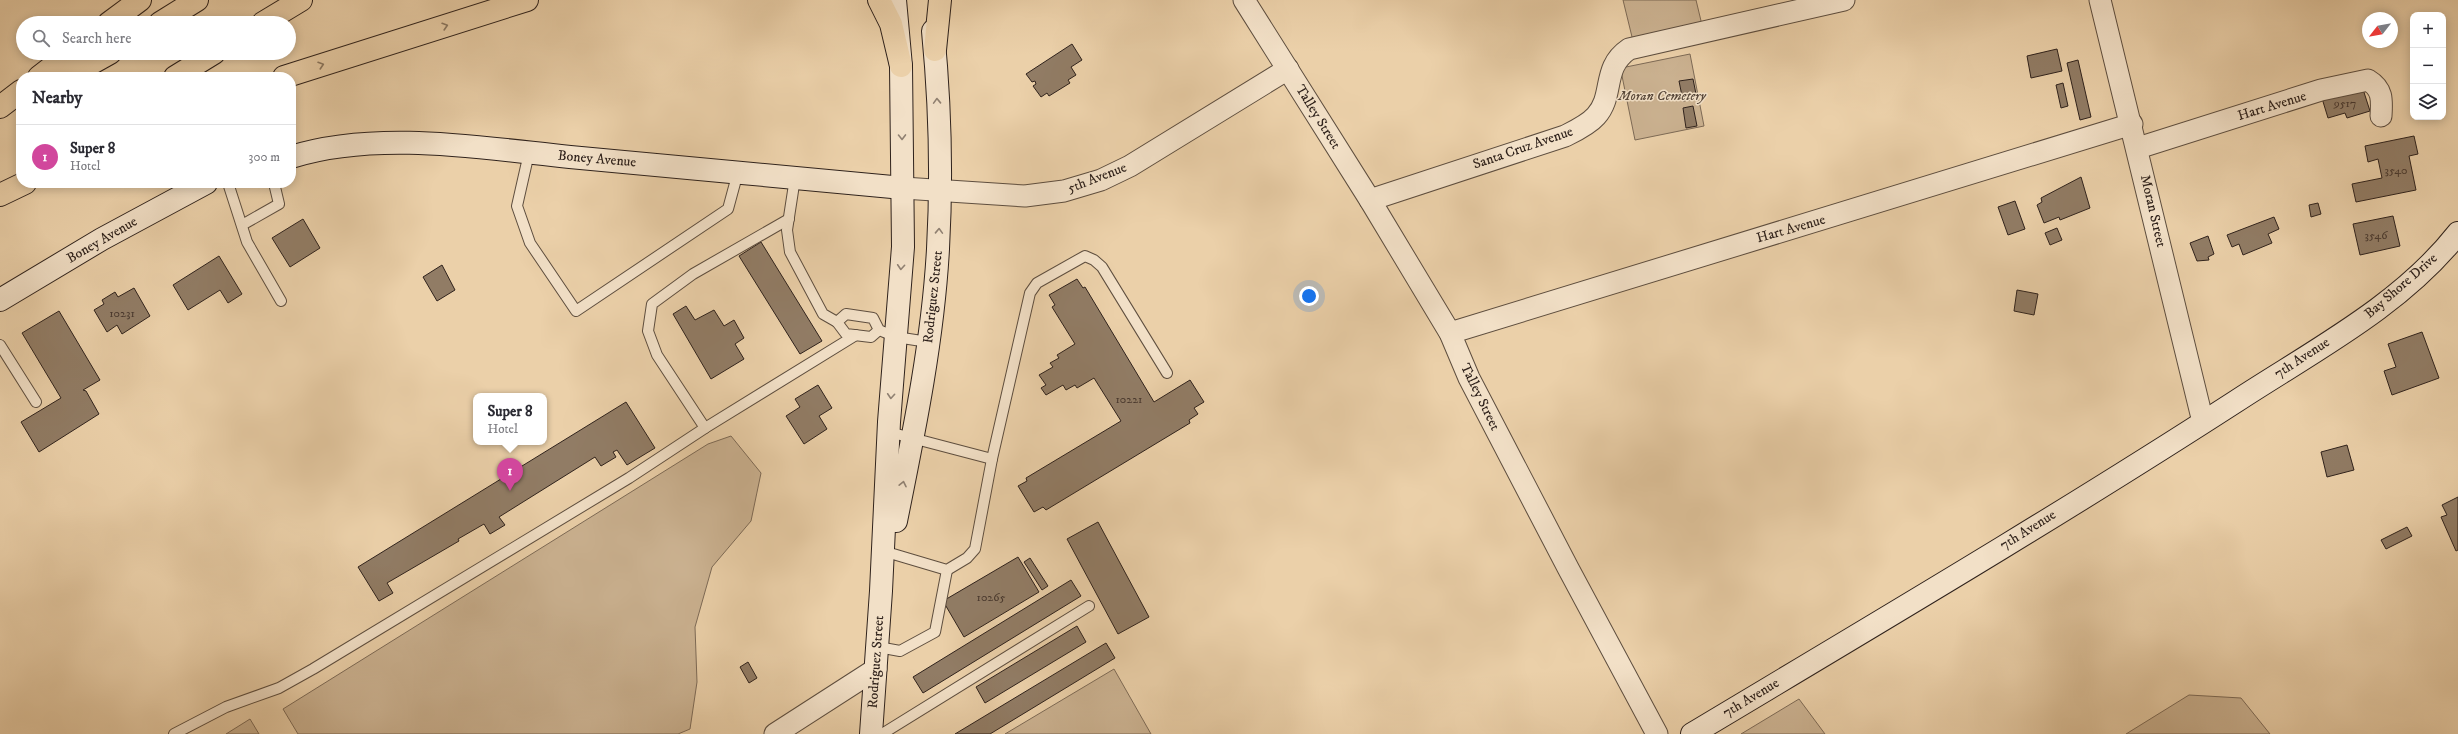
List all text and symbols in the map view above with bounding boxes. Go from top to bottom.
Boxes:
north arrow [2362,12,2398,48]
map controls [2410,12,2446,120]
button: + [2410,12,2446,48]
search box [16,16,296,60]
one-way arrow [442,22,449,31]
icon: search [30,27,52,49]
text: Search here [62,29,131,48]
button: − [2410,48,2446,84]
one-way arrow [318,61,325,70]
street label: Talley Street [1291,82,1345,153]
button: layers [2410,84,2446,120]
text: Nearby [32,87,82,109]
park label: Moran Cemetery [1617,87,1707,105]
street label: Hart Avenue [2236,87,2309,125]
house number: 9517 [2333,96,2356,111]
one-way arrow [933,98,941,104]
street label: Santa Cruz Avenue [1471,122,1576,174]
one-way arrow [898,134,906,140]
text: Super 8 [70,139,115,158]
street label: Boney Avenue [557,147,637,171]
text: 1 [43,149,47,165]
text: 300 m [249,149,280,165]
text: Hotel [70,158,101,174]
street label: 5th Avenue [1065,158,1129,198]
house number: 3540 [2384,163,2408,178]
street label: Moran Street [2136,173,2170,250]
street label: Hart Avenue [1755,211,1828,247]
street label: Boney Avenue [63,212,141,267]
one-way arrow [935,228,943,234]
house number: 3546 [2365,228,2388,243]
street label: Rodriguez Street [919,249,947,344]
street label: Bay Shore Drive [2361,249,2441,323]
one-way arrow [897,264,906,270]
your location [1299,286,1319,306]
house number: 10231 [109,306,135,321]
street label: 7th Avenue [2271,333,2333,383]
street label: Talley Street [1456,361,1504,434]
house number: 10221 [1115,392,1143,407]
popup [473,393,547,445]
one-way arrow [887,393,896,399]
text: Super 8 [487,402,533,421]
text: Hotel [487,421,518,437]
pin: 1 [497,458,523,491]
one-way arrow [899,481,907,487]
street label: 7th Avenue [1997,506,2059,554]
house number: 10265 [977,590,1005,605]
street label: Rodriguez Street [864,614,888,709]
street label: 7th Avenue [1720,674,1783,722]

